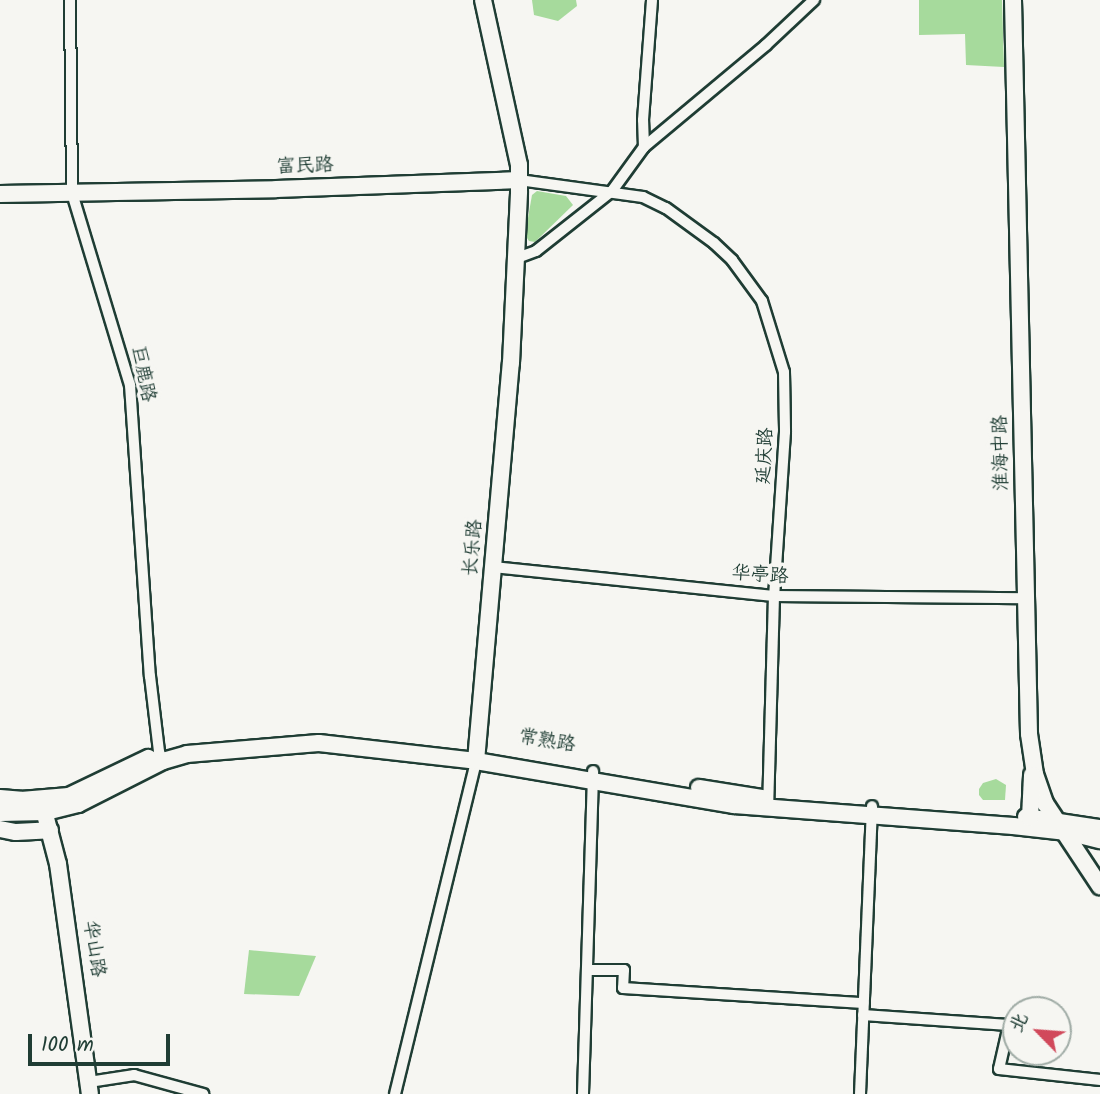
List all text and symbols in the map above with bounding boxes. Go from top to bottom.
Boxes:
street label: 富民路 [276,155,334,179]
street label: 巨鹿路 [125,344,159,404]
street label: 淮海中路 [990,415,1014,491]
street label: 延庆路 [753,427,779,485]
street label: 长乐路 [460,519,488,577]
street label: 华亭路 [731,563,789,589]
street label: 常熟路 [517,726,577,758]
street label: 华山路 [77,919,109,979]
north arrow [1002,996,1072,1066]
text: 北 [1002,1008,1037,1038]
scale bar [32,1020,173,1064]
text: 100 m [41,1029,94,1062]

